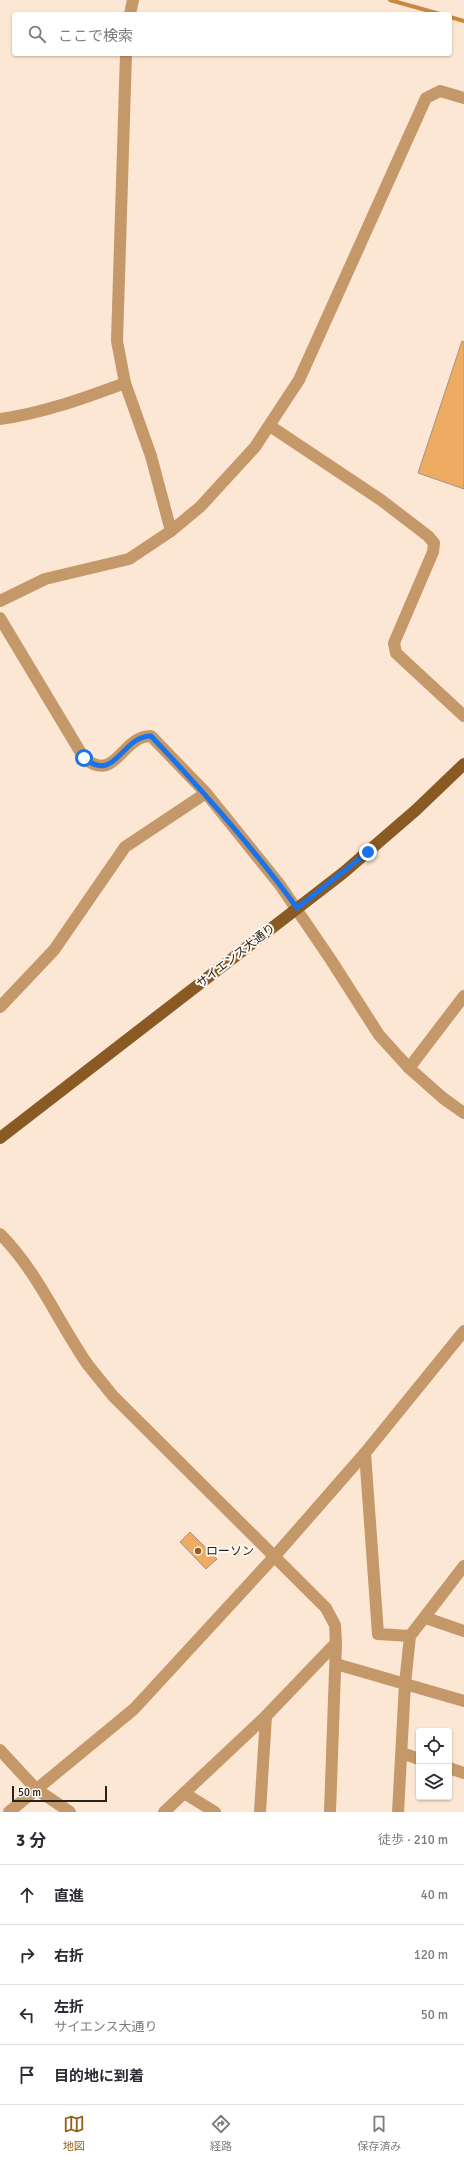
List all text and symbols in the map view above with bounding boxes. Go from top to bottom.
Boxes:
search box [12,12,452,56]
icon: search [26,23,48,45]
text: ここで検索 [58,27,133,45]
route start [75,749,93,767]
route end [359,843,377,861]
street label: サイエンス大通り [194,921,278,991]
place label: ローソン [206,1544,254,1559]
marker: ローソン [193,1546,203,1556]
map controls [416,1728,452,1800]
button: locate [416,1728,452,1764]
button: layers [416,1764,452,1800]
scale bar [12,1784,107,1803]
text: 50 m [18,1786,41,1799]
text: 3 分 [16,1830,46,1851]
text: 徒歩 · 210 m [378,1832,448,1848]
icon: ahead [16,1884,38,1906]
text: 直進 [54,1887,84,1905]
text: 40 m [421,1887,448,1903]
icon: right [16,1944,38,1966]
text: 右折 [54,1947,84,1965]
text: 120 m [414,1947,448,1963]
text: 左折 [54,1998,84,2016]
icon: left [16,2004,38,2026]
text: 50 m [421,2007,448,2023]
text: サイエンス大通り [54,2019,158,2035]
icon: arrive [16,2064,38,2086]
text: 目的地に到着 [54,2067,144,2085]
tab: 地図 [63,2113,85,2153]
tab: 経路 [210,2113,232,2153]
tab: 保存済み [357,2113,401,2153]

